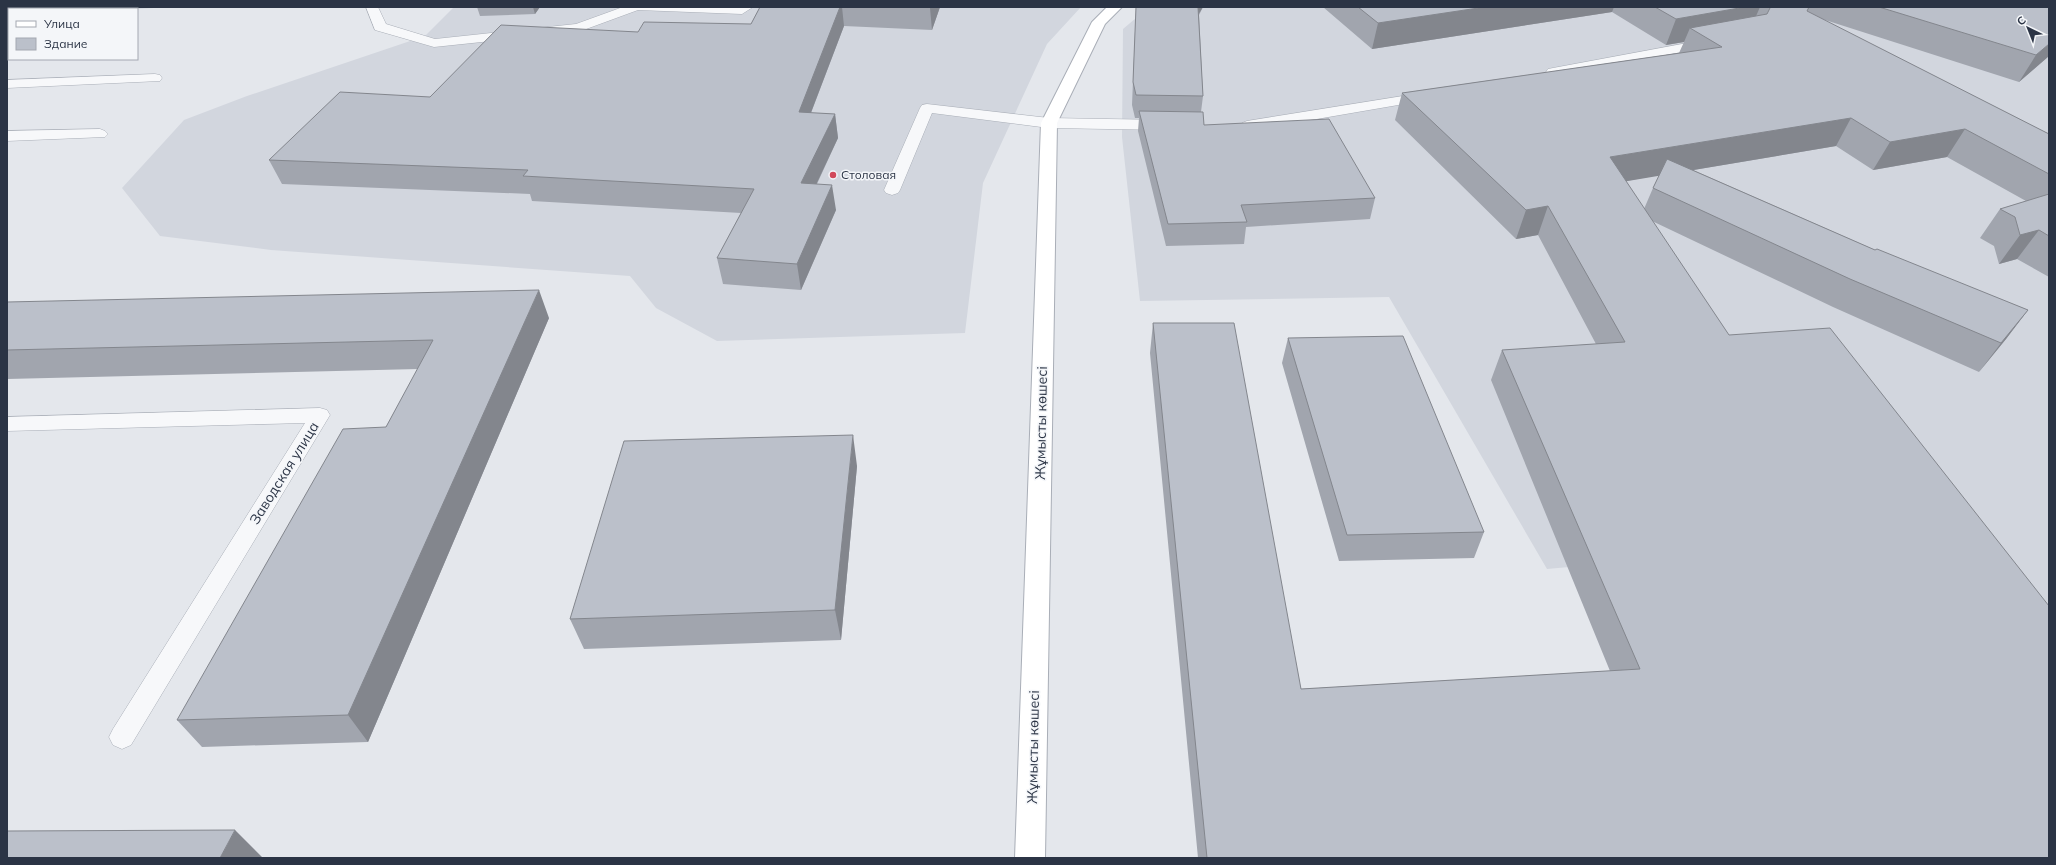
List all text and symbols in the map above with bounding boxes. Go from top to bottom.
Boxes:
legend [8,8,138,60]
north arrow [2008,8,2048,48]
text: С [2014,13,2029,28]
text: Улица [43,16,80,31]
text: Здание [44,36,88,51]
place label: Столовая [841,167,896,182]
marker: Столовая [828,170,838,180]
street label: Жұмысты көшесі [1031,366,1051,480]
street label: Заводская улица [245,418,323,528]
street label: Жұмысты көшесі [1023,690,1043,804]

